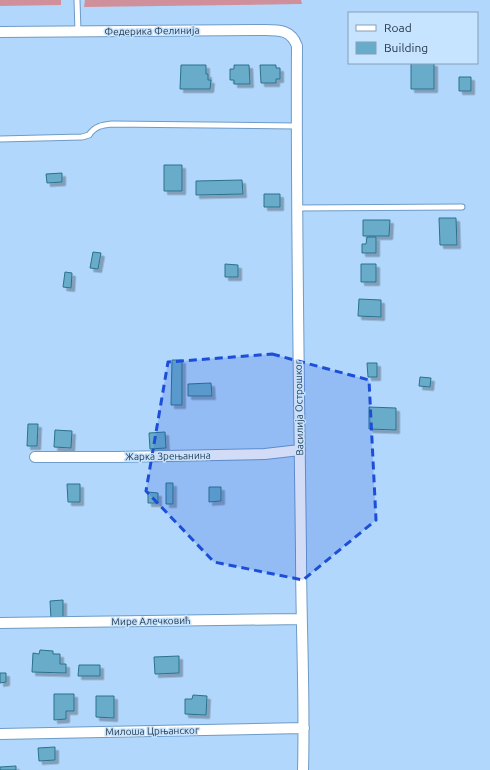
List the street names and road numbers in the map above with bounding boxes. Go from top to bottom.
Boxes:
street label: Федерика Фелинија [104,25,200,37]
street label: Василија Острошког [293,360,305,456]
street label: Жарка Зрењанина [125,450,211,462]
street label: Мире Алечковић [111,615,191,627]
street label: Милоша Црњанског [105,725,199,737]

